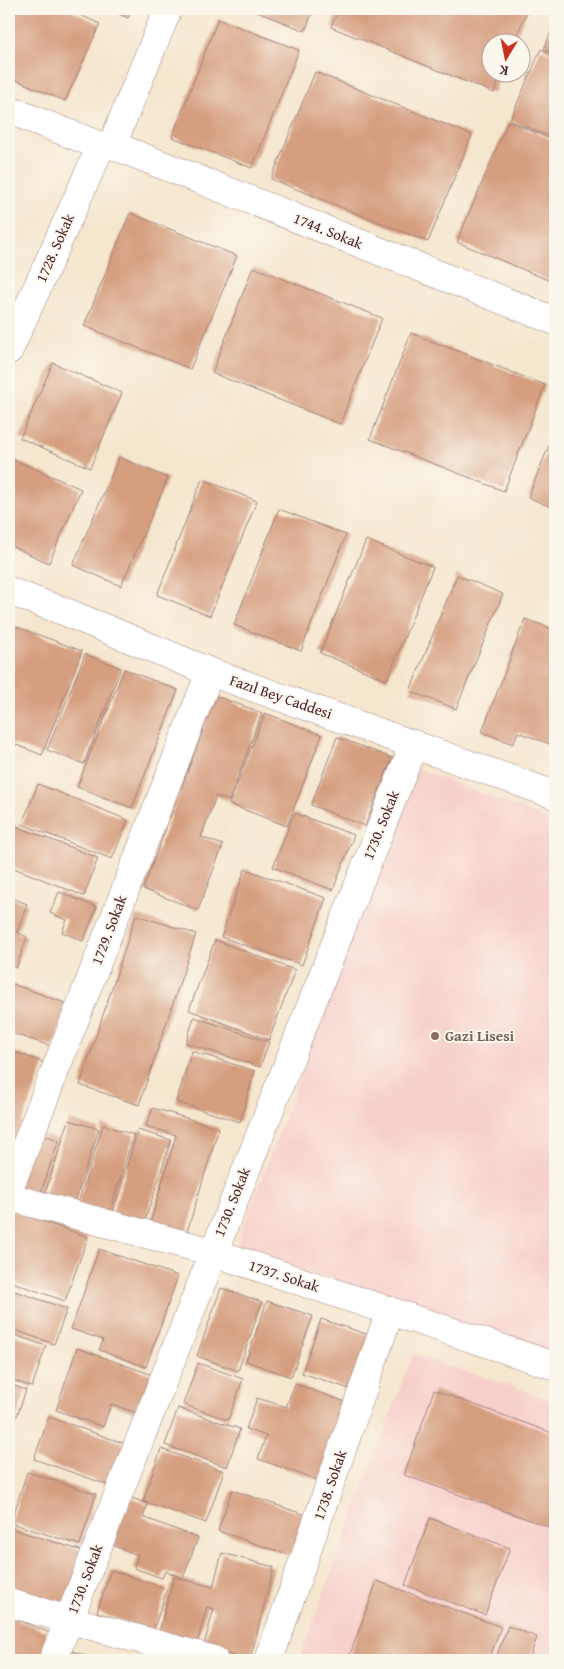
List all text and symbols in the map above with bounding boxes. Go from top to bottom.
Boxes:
north arrow [482,32,532,82]
text: K [498,60,510,81]
street label: 1744. Sokak [290,207,366,254]
street label: 1728. Sokak [30,210,79,285]
street label: Fazıl Bey Caddesi [227,669,335,724]
street label: 1730. Sokak [357,787,404,863]
street label: 1729. Sokak [86,892,132,968]
place label: Gazi Lisesi [445,1025,515,1046]
marker: Gazi Lisesi [429,1030,441,1042]
street label: 1730. Sokak [208,1164,255,1240]
street label: 1737. Sokak [246,1254,323,1297]
street label: 1738. Sokak [308,1446,351,1523]
street label: 1730. Sokak [62,1541,108,1617]

